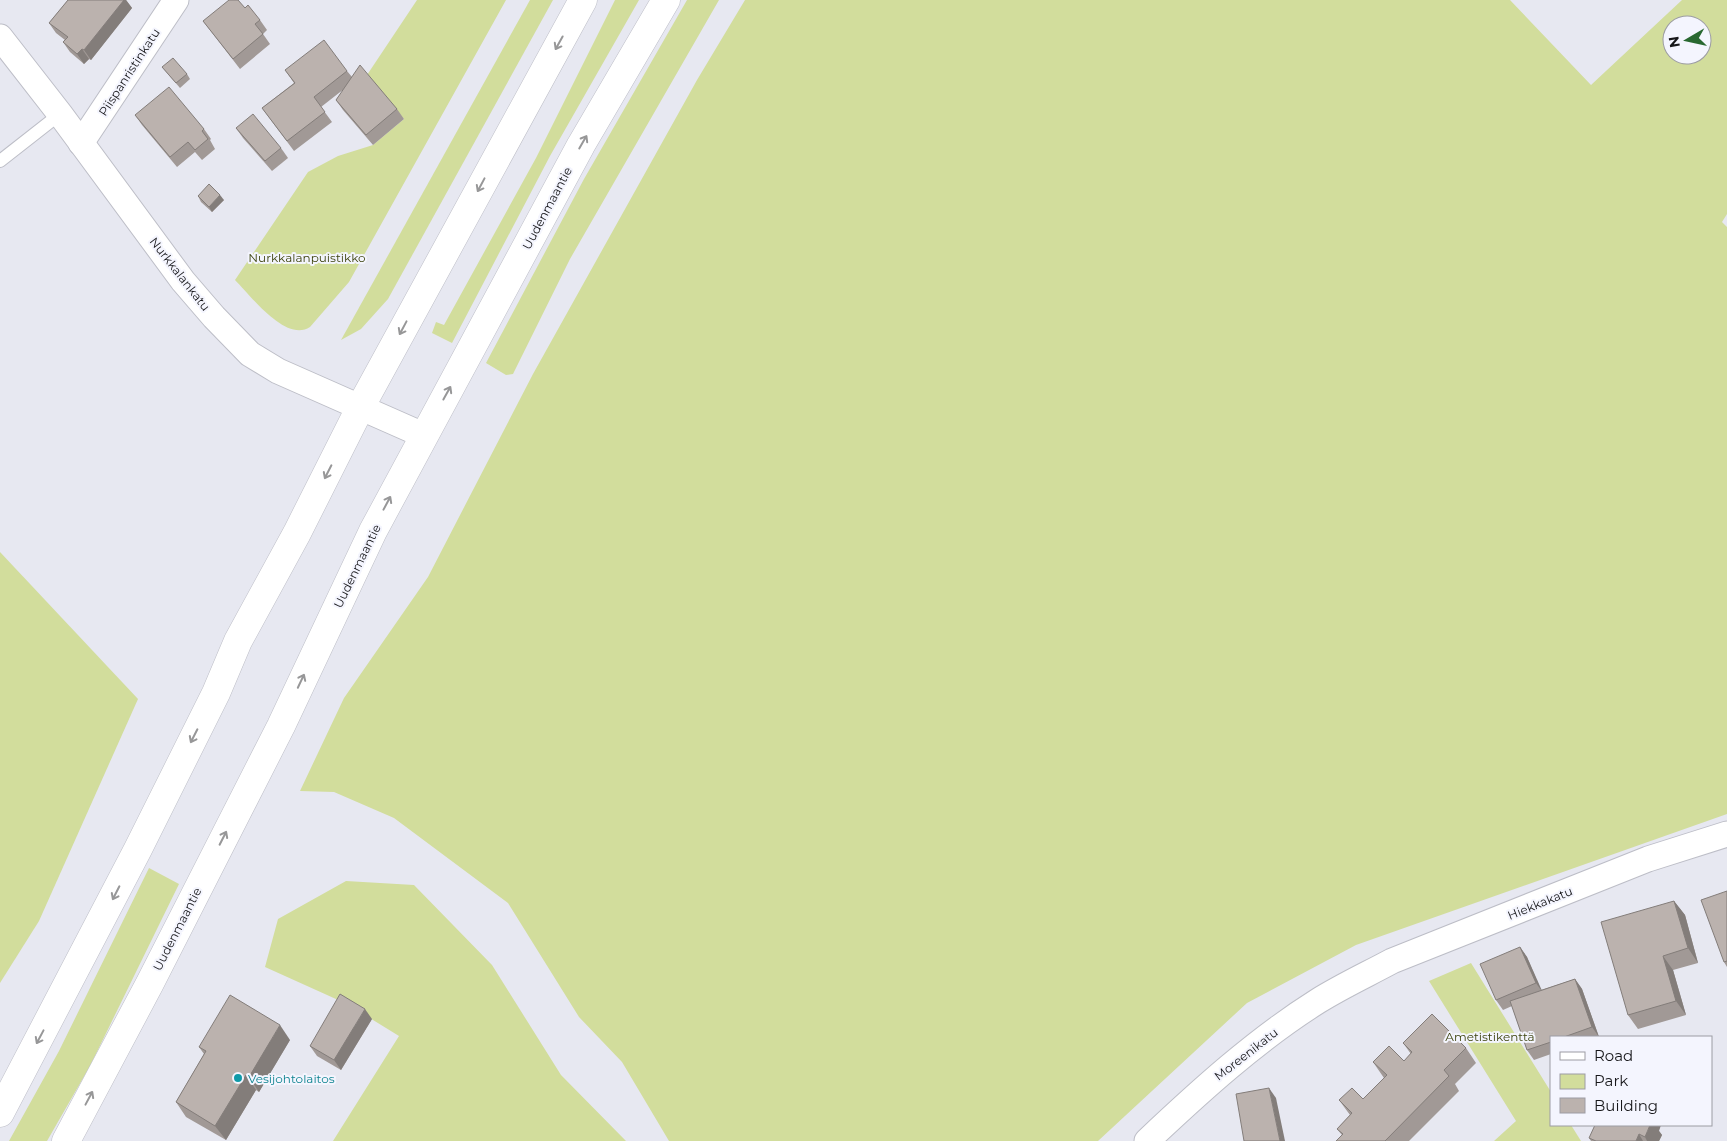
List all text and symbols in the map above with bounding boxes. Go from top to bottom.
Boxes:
north arrow [1662,15,1712,65]
street label: Piispanristinkatu [95,25,163,119]
one-way arrow [554,35,564,50]
text: N [1664,35,1684,49]
one-way arrow [578,135,588,150]
street label: Uudenmaantie [519,164,575,252]
one-way arrow [475,177,485,191]
street label: Nurkkalankatu [147,234,213,314]
park label: Nurkkalanpuistikko [248,250,366,265]
one-way arrow [398,320,408,334]
one-way arrow [442,385,452,400]
one-way arrow [323,464,333,479]
one-way arrow [382,496,392,511]
street label: Uudenmaantie [330,522,384,610]
one-way arrow [297,674,307,689]
one-way arrow [189,728,199,743]
one-way arrow [219,831,228,846]
street label: Hiekkakatu [1505,883,1575,923]
one-way arrow [111,885,120,900]
street label: Uudenmaantie [150,885,204,973]
street label: Moreenikatu [1211,1025,1281,1083]
one-way arrow [35,1029,45,1044]
park label: Ametistikenttä [1445,1029,1535,1044]
legend [1550,1036,1712,1126]
text: Road [1594,1046,1633,1065]
place label: Vesijohtolaitos [248,1071,335,1086]
text: Park [1594,1071,1628,1090]
marker: Vesijohtolaitos [232,1072,244,1084]
one-way arrow [85,1091,94,1106]
text: Building [1594,1096,1658,1115]

